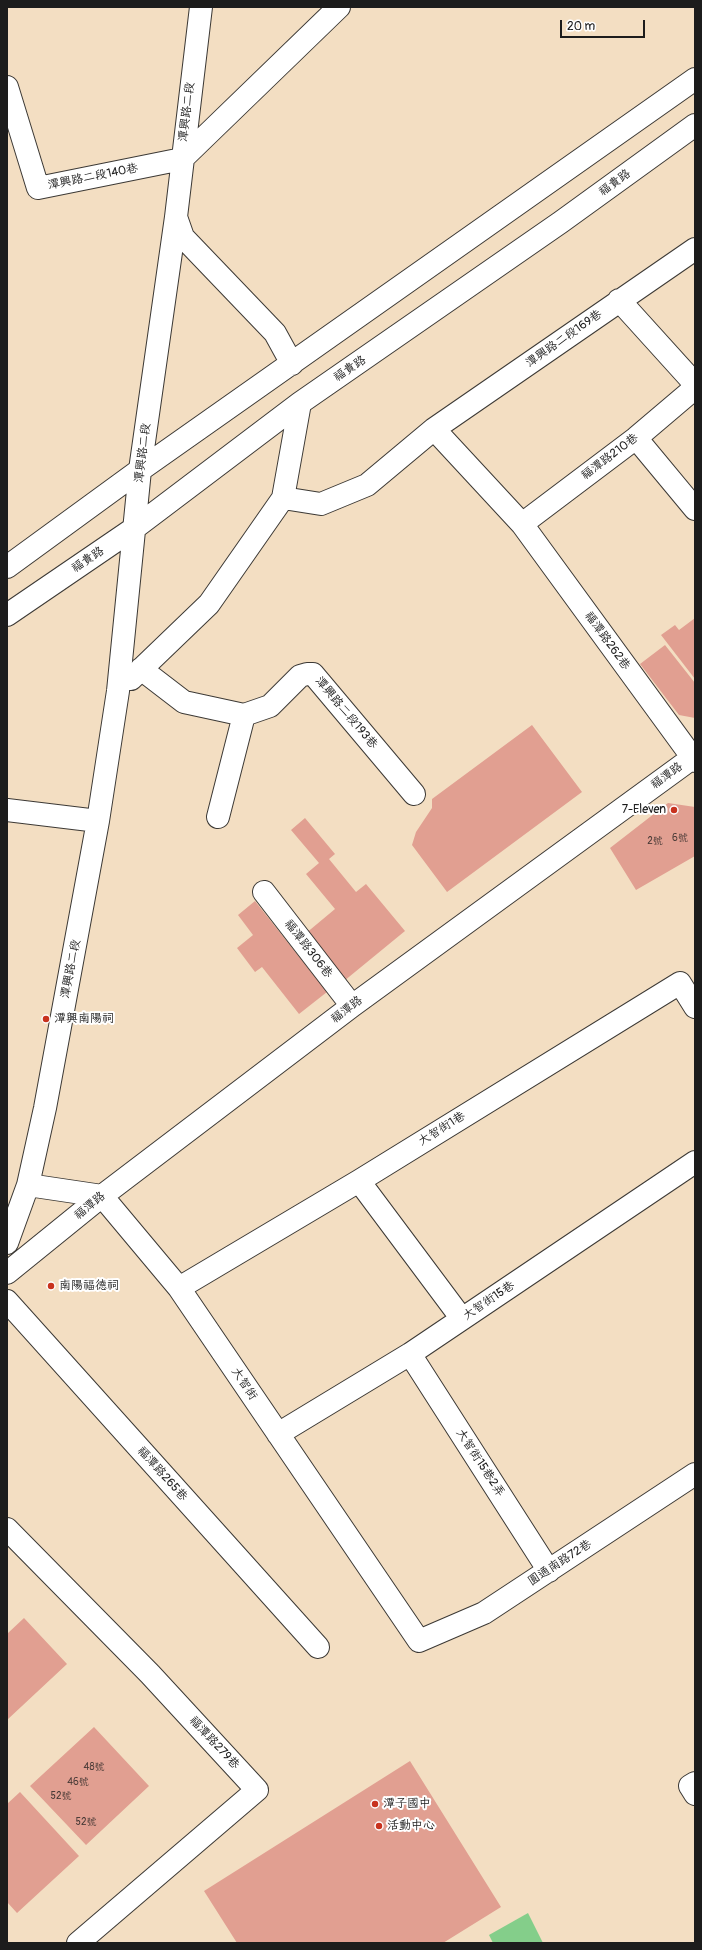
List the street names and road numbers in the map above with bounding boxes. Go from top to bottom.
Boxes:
street label: 潭興路二段 [176,81,198,143]
street label: 潭興路二段140巷 [47,161,139,193]
street label: 福貴路 [596,167,634,199]
street label: 潭興路二段169巷 [523,307,605,371]
street label: 福貴路 [331,353,369,385]
street label: 潭興路二段 [132,422,154,484]
street label: 福潭路210巷 [579,431,641,483]
street label: 福貴路 [69,544,107,576]
street label: 福潭路262巷 [581,609,633,673]
street label: 潭興路二段193巷 [312,674,380,752]
street label: 福潭路 [648,760,686,792]
street label: 福潭路306巷 [281,917,335,981]
street label: 潭興路二段 [58,938,84,1000]
street label: 福潭路 [328,993,366,1027]
street label: 大智街1巷 [416,1109,468,1149]
street label: 福潭路 [71,1189,109,1223]
street label: 大智街15巷 [460,1278,518,1324]
street label: 大智街 [228,1365,260,1403]
street label: 大智街15巷2弄 [453,1426,507,1500]
street label: 福潭路265巷 [134,1444,190,1504]
street label: 圓通南路72巷 [525,1537,595,1589]
street label: 福潭路279巷 [186,1714,242,1772]

